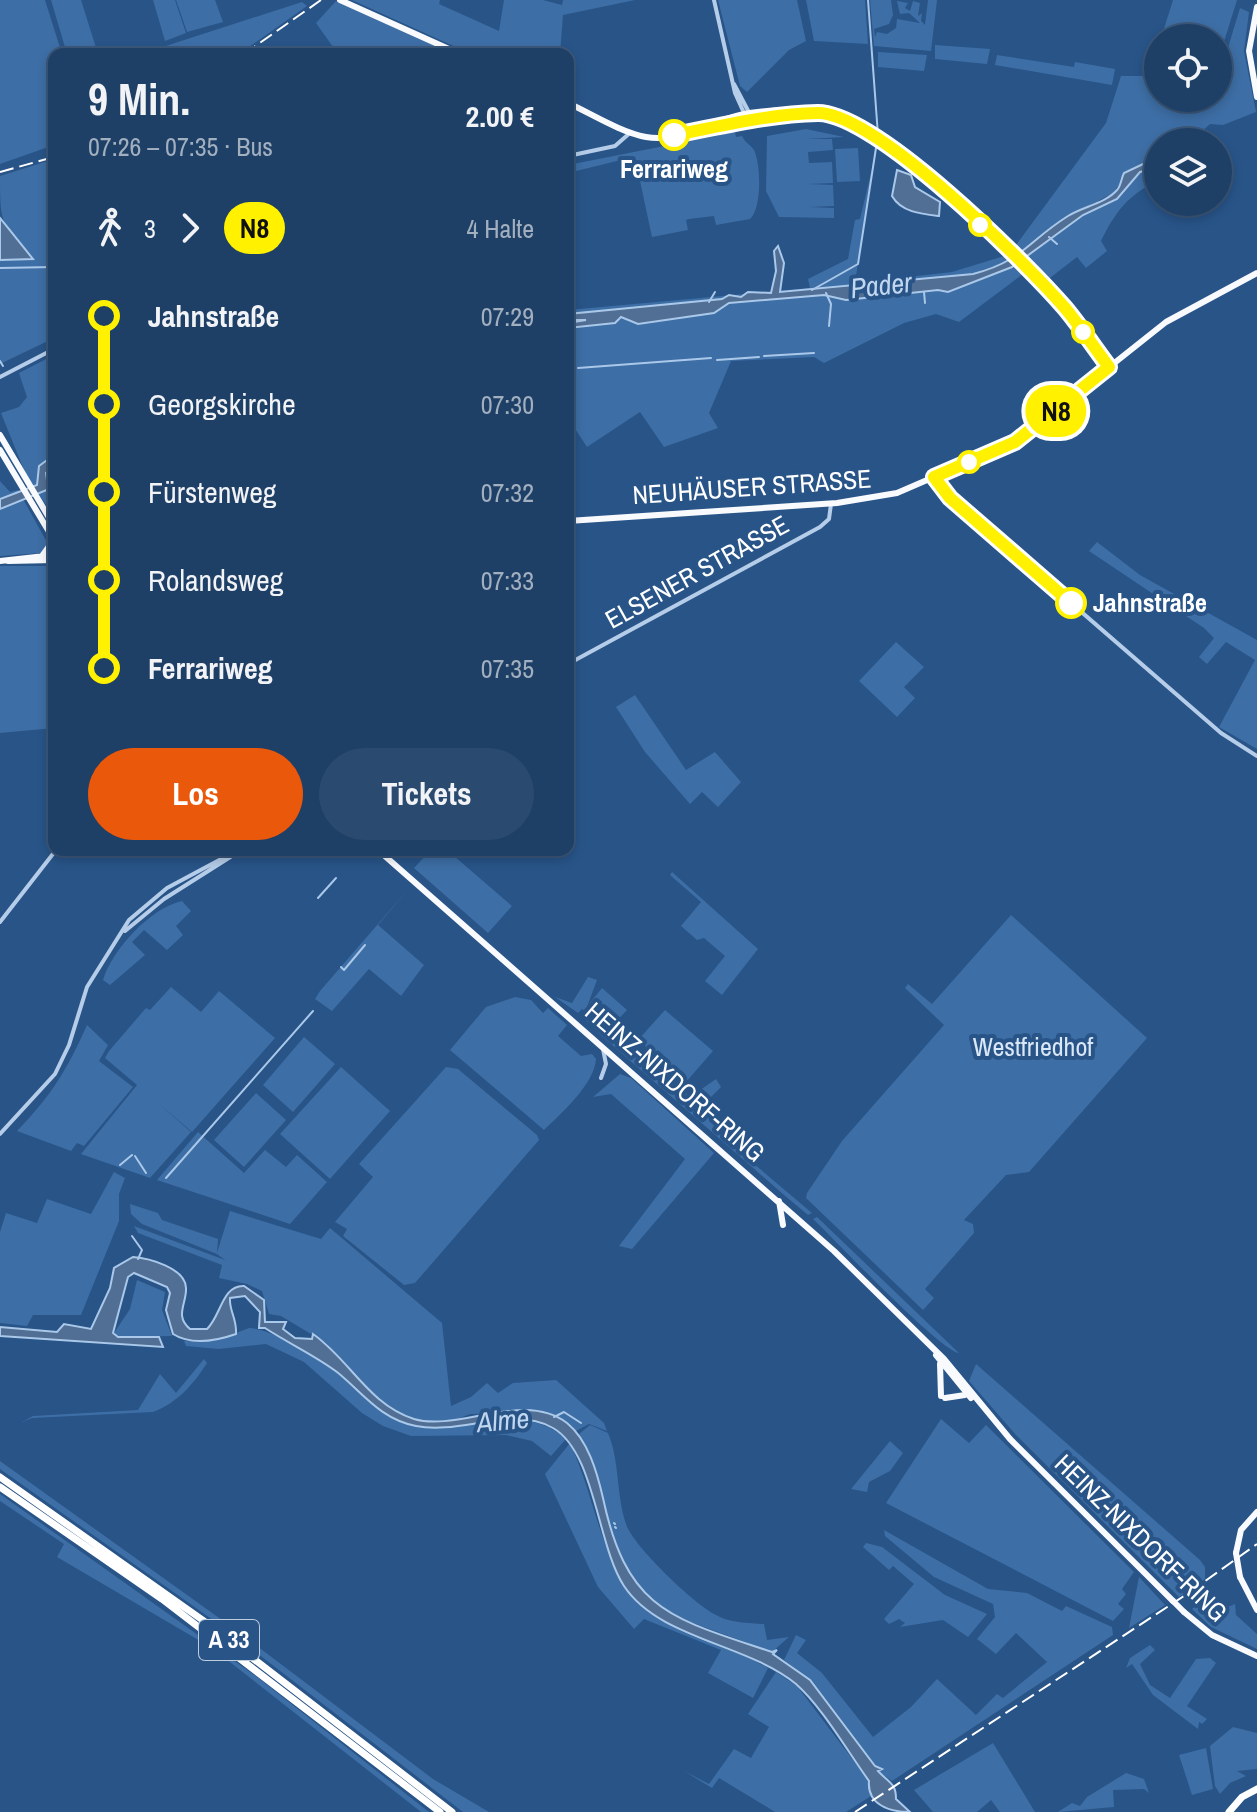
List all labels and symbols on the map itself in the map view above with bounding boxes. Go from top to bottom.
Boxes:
marker: Ferrariweg [659,120,689,150]
place label: Ferrariweg [620,151,728,186]
unlabelled marker [969,214,991,236]
water label: Pader [849,263,915,307]
unlabelled marker [1072,321,1094,343]
line badge: N8 [1020,385,1092,437]
unlabelled marker [958,451,980,473]
street label: NEUHÄUSER STRASSE [631,461,873,512]
street label: ELSENER STRASSE [599,507,795,637]
place label: Jahnstraße [1093,585,1207,620]
marker: Jahnstraße [1056,588,1086,618]
street label: HEINZ-NIXDORF-RING [578,994,773,1169]
park label: Westfriedhof [973,1029,1093,1064]
water label: Alme [473,1399,531,1441]
street label: HEINZ-NIXDORF-RING [1047,1446,1235,1629]
road number: A 33 [199,1620,259,1660]

